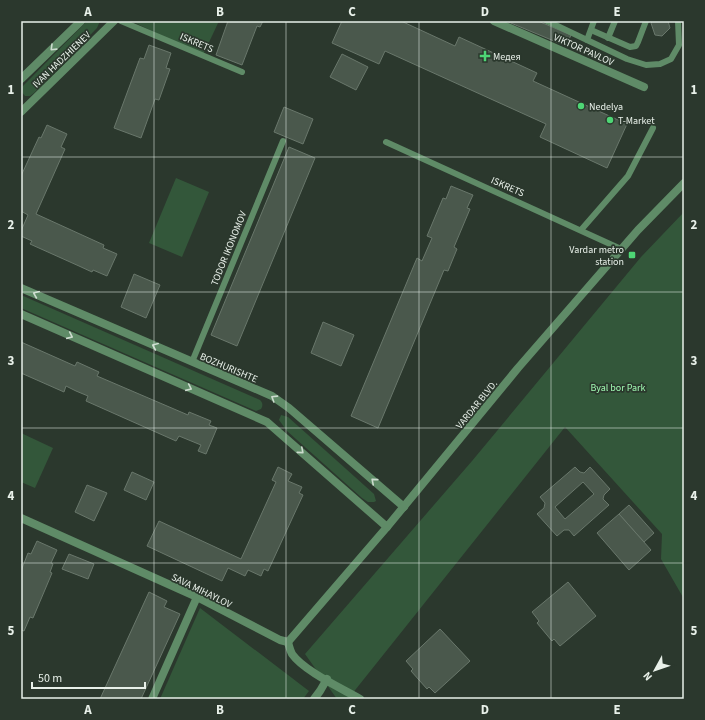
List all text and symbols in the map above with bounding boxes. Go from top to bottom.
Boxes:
text: A [83,3,92,21]
text: B [216,3,224,21]
text: C [348,3,356,21]
text: D [481,3,489,21]
text: E [613,3,621,21]
street label: IVAN HADZHIENEV [29,28,95,91]
street label: ISKRETS [178,30,215,56]
street label: VIKTOR PAVLOV [551,30,617,70]
one-way arrow [50,43,58,51]
place label: Медея [493,50,521,64]
marker: Медея [480,51,490,61]
text: 1 [8,81,15,99]
text: 1 [691,81,698,99]
place label: Nedelya [589,100,623,114]
marker: Nedelya [576,101,586,111]
place label: T-Market [618,114,655,128]
marker: T-Market [605,115,615,125]
street label: ISKRETS [489,173,526,200]
street label: TODOR IKONOMOV [208,208,251,288]
text: 2 [8,216,15,234]
text: 2 [691,216,698,234]
place label: Vardar metro station [569,243,624,269]
marker: Vardar metro station [627,250,637,260]
one-way arrow [33,291,40,299]
one-way arrow [66,331,73,339]
one-way arrow [152,343,160,351]
street label: BOZHURISHTE [198,349,260,386]
text: 3 [8,352,15,370]
text: 3 [691,352,698,370]
street label: VARDAR BLVD. [453,377,501,432]
park label: Byal bor Park [591,381,646,395]
one-way arrow [185,383,192,391]
one-way arrow [271,396,278,403]
one-way arrow [296,446,303,453]
one-way arrow [372,479,379,486]
text: 4 [8,487,15,505]
text: 4 [691,487,698,505]
street label: SAVA MIHAYLOV [169,570,235,612]
text: 5 [8,622,15,640]
text: 5 [691,622,698,640]
north arrow [635,650,675,690]
scale bar [32,664,145,690]
text: N [640,668,656,684]
text: 50 m [38,670,62,687]
text: A [83,701,92,719]
text: B [216,701,224,719]
text: C [348,701,356,719]
text: D [481,701,489,719]
text: E [613,701,621,719]

